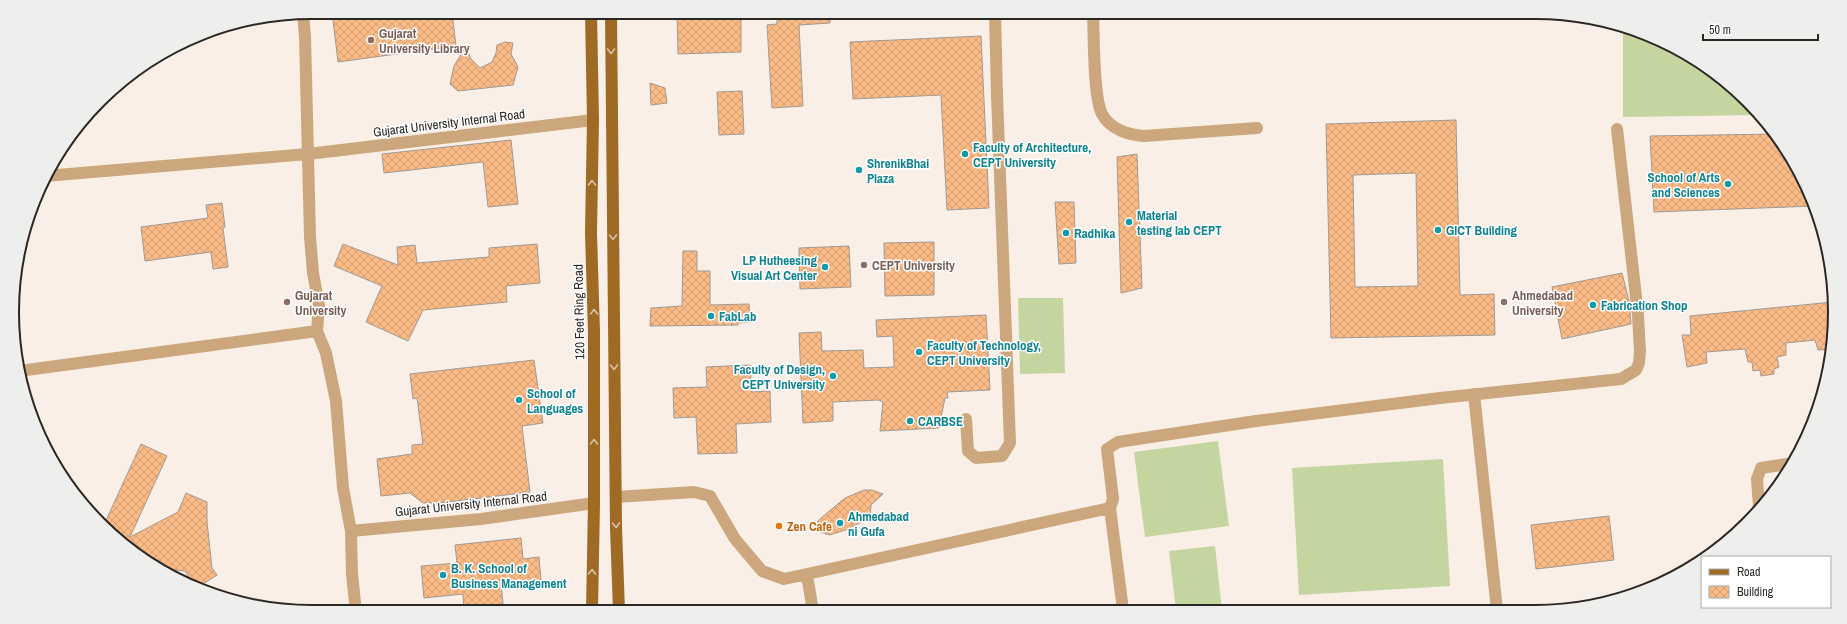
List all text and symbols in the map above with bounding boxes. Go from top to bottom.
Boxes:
scale bar [1703,16,1818,42]
text: 50 m [1709,22,1731,38]
place label: Gujarat University Library [379,25,470,57]
marker: Gujarat University Library [366,35,376,45]
one-way arrow [607,48,615,54]
street label: Gujarat University Internal Road [372,105,526,141]
place label: Faculty of Architecture, CEPT University [973,139,1091,171]
marker: Faculty of Architecture, CEPT University [960,149,970,159]
place label: ShrenikBhai Plaza [867,155,929,187]
marker: ShrenikBhai Plaza [854,165,864,175]
place label: School of Arts and Sciences [1648,169,1720,201]
marker: School of Arts and Sciences [1723,179,1733,189]
one-way arrow [587,180,596,186]
place label: Material testing lab CEPT [1137,207,1222,239]
marker: Material testing lab CEPT [1124,217,1134,227]
place label: GICT Building [1446,222,1518,239]
place label: Radhika [1074,225,1116,242]
marker: GICT Building [1433,225,1443,235]
marker: Radhika [1061,228,1071,238]
one-way arrow [608,234,617,240]
place label: LP Hutheesing Visual Art Center [731,252,818,284]
place label: CEPT University [872,257,955,274]
marker: CEPT University [859,260,869,270]
marker: LP Hutheesing Visual Art Center [820,262,830,272]
street label: 120 Feet Ring Road [570,264,588,360]
place label: Gujarat University [295,287,347,319]
place label: Ahmedabad University [1512,287,1573,319]
marker: Gujarat University [282,297,292,307]
marker: Ahmedabad University [1499,297,1509,307]
place label: Fabrication Shop [1601,297,1688,314]
marker: Fabrication Shop [1588,300,1598,310]
place label: FabLab [719,308,756,325]
one-way arrow [589,309,598,315]
marker: FabLab [706,311,716,321]
place label: Faculty of Technology, CEPT University [927,337,1041,369]
marker: Faculty of Technology, CEPT University [914,347,924,357]
place label: Faculty of Design, CEPT University [734,361,825,393]
one-way arrow [610,364,618,370]
marker: Faculty of Design, CEPT University [828,371,838,381]
place label: School of Languages [527,385,583,417]
marker: School of Languages [514,395,524,405]
place label: CARBSE [918,413,963,430]
marker: CARBSE [905,416,915,426]
one-way arrow [590,439,598,445]
street label: Gujarat University Internal Road [394,488,548,520]
place label: Ahmedabad ni Gufa [848,508,909,540]
place label: Zen Cafe [787,518,832,535]
marker: Ahmedabad ni Gufa [835,518,845,528]
marker: Zen Cafe [774,521,784,531]
one-way arrow [612,522,620,528]
legend [1701,556,1831,608]
place label: B. K. School of Business Management [451,560,567,592]
text: Road [1737,564,1761,580]
one-way arrow [588,569,596,575]
marker: B. K. School of Business Management [438,570,448,580]
text: Building [1737,584,1774,600]

